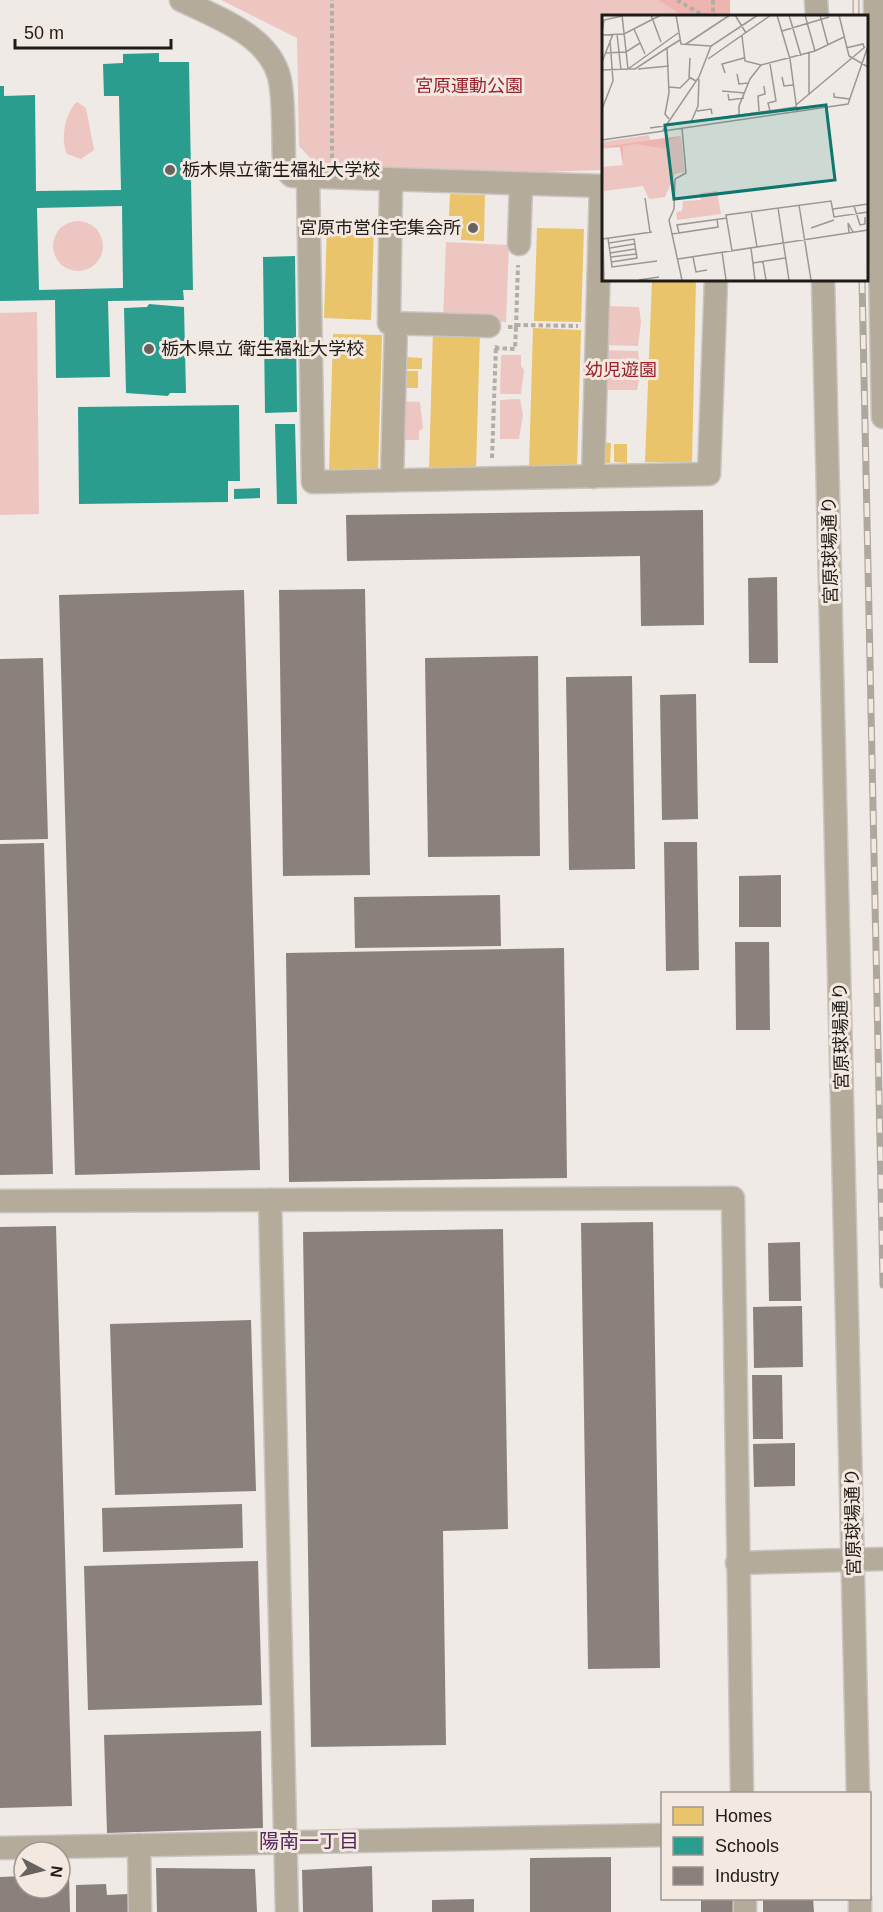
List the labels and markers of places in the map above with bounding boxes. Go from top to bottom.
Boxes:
place label: 栃木県立衛生福祉大学校 [182,160,380,180]
marker: 栃木県立衛生福祉大学校 [163,163,177,177]
place label: 宮原市営住宅集会所 [299,218,461,238]
marker: 宮原市営住宅集会所 [466,221,480,235]
place label: 栃木県立 衛生福祉大学校 [161,339,364,359]
marker: 栃木県立 衛生福祉大学校 [142,342,156,356]

